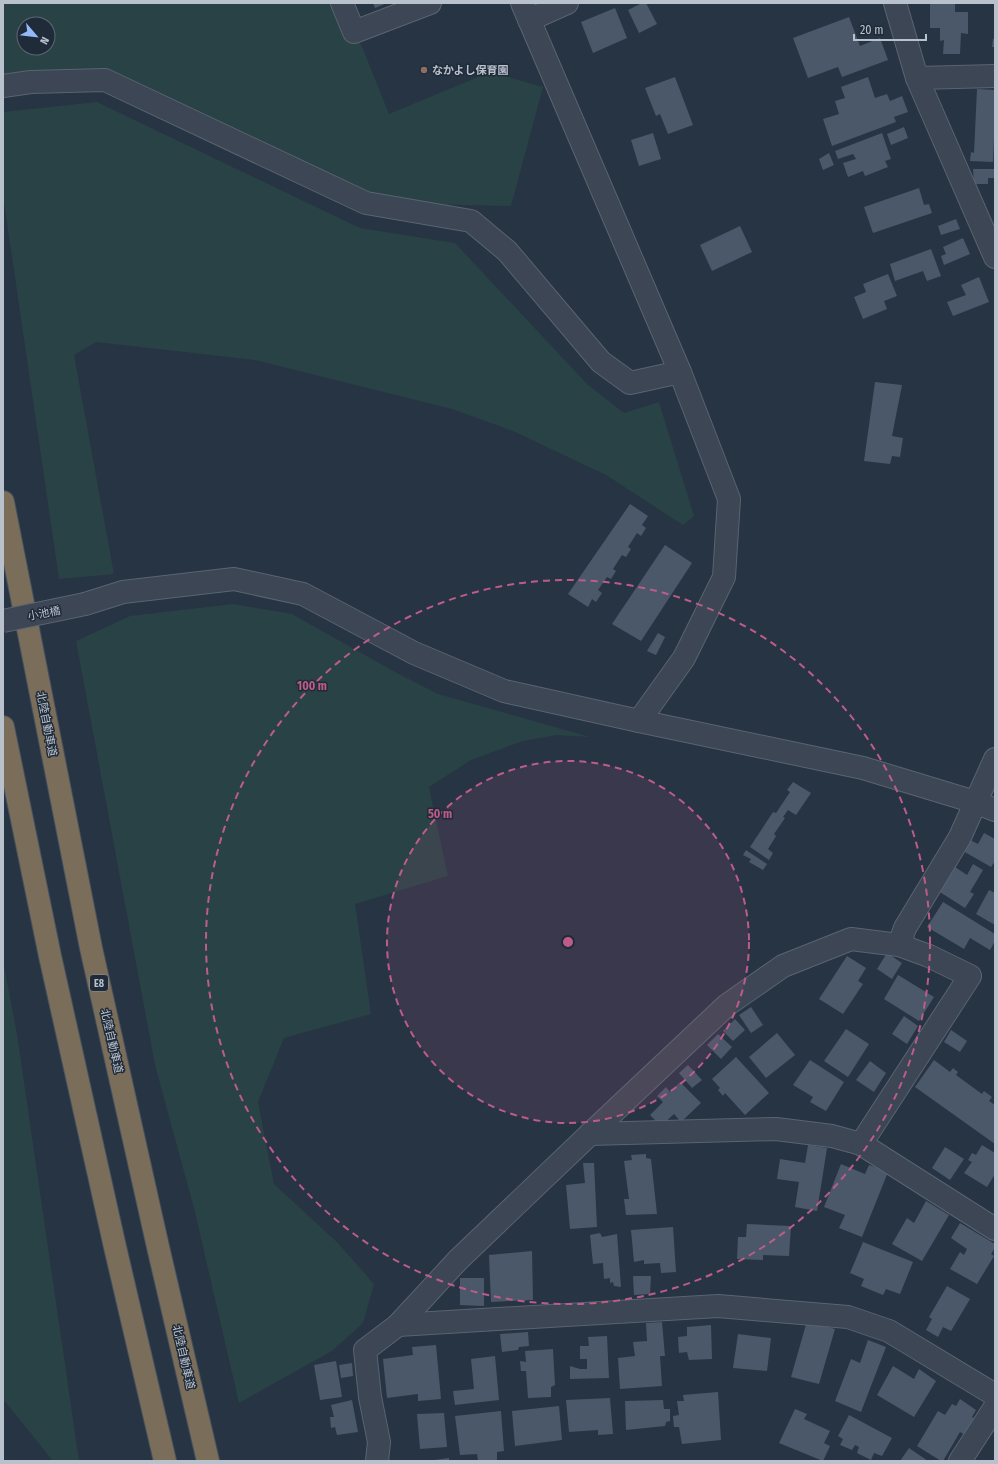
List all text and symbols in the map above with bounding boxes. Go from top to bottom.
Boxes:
north arrow [16,16,56,56]
scale bar [854,16,926,42]
text: 20 m [860,23,884,37]
text: N [37,34,52,46]
place label: なかよし保育園 [432,64,508,77]
marker: なかよし保育園 [419,65,429,75]
street label: 小池橋 [27,604,62,623]
text: 100 m [297,679,327,693]
street label: 北陸自動車道 [34,690,59,758]
text: 50 m [428,807,452,821]
centre of rings [561,935,575,949]
road number: E8 [90,975,108,991]
street label: 北陸自動車道 [98,1007,125,1075]
street label: 北陸自動車道 [170,1323,197,1391]

